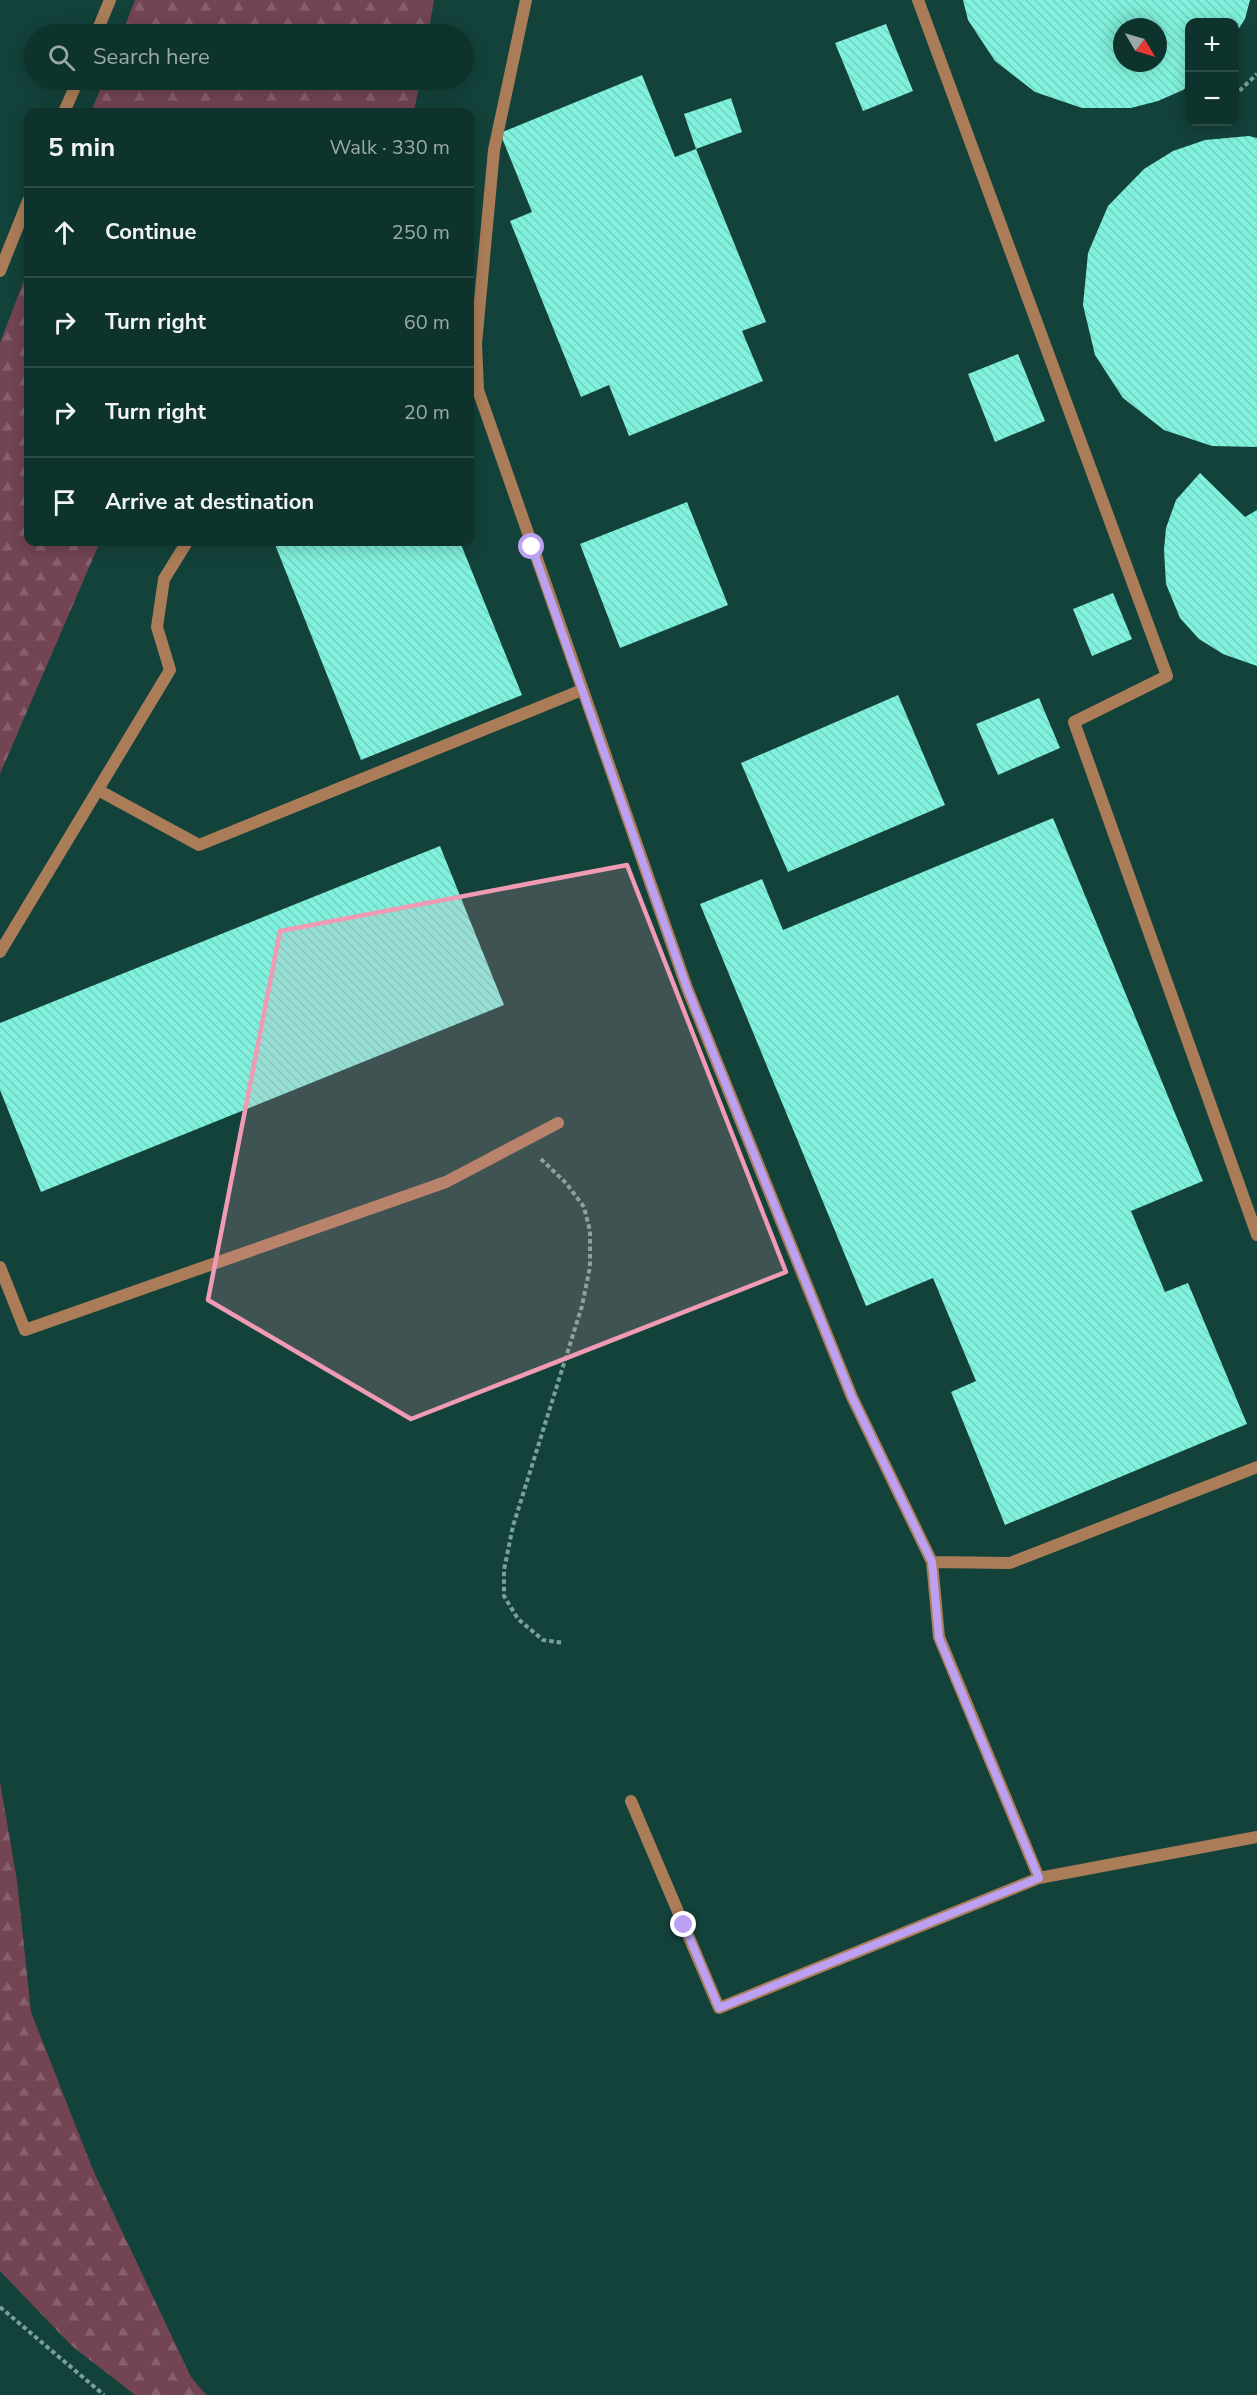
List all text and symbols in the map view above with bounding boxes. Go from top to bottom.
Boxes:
north arrow [1113,18,1167,72]
map controls [1185,18,1239,126]
button: + [1185,18,1239,72]
search box [24,24,474,90]
icon: search [45,41,78,74]
text: Search here [93,42,210,72]
button: − [1185,72,1239,126]
text: 5 min [48,130,115,165]
text: Walk · 330 m [330,134,450,161]
icon: ahead [48,216,81,249]
text: Continue [105,217,196,247]
text: 250 m [392,219,450,246]
icon: right [48,306,81,339]
text: Turn right [105,307,206,337]
text: 60 m [404,309,450,336]
icon: right [48,396,81,429]
text: Turn right [105,397,206,427]
text: 20 m [404,399,450,426]
icon: arrive [48,486,81,519]
text: Arrive at destination [105,487,314,517]
route start [518,533,544,559]
route end [670,1911,696,1937]

